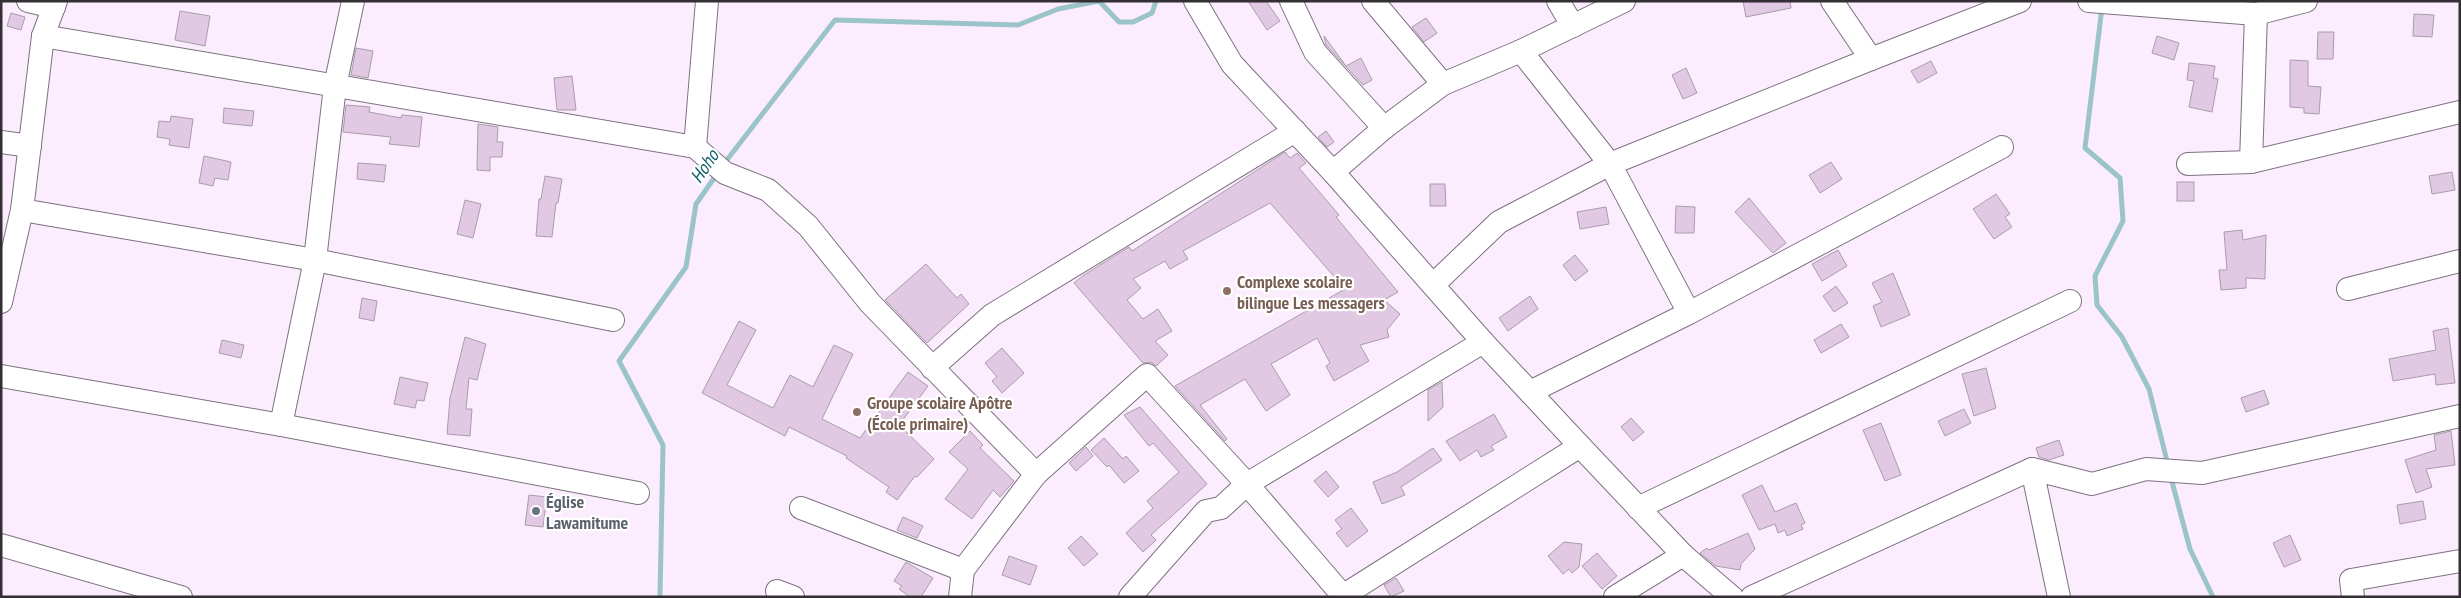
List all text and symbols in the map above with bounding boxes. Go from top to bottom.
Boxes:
water label: Hoho [684,143,725,187]
place label: Complexe scolaire bilingue Les messagers [1237,270,1385,314]
marker: Complexe scolaire bilingue Les messagers [1221,285,1233,297]
place label: Groupe scolaire Apôtre (École primaire) [867,391,1013,435]
marker: Groupe scolaire Apôtre (École primaire) [851,406,863,418]
place label: Église Lawamitume [546,490,628,534]
marker: Église Lawamitume [530,505,542,517]

